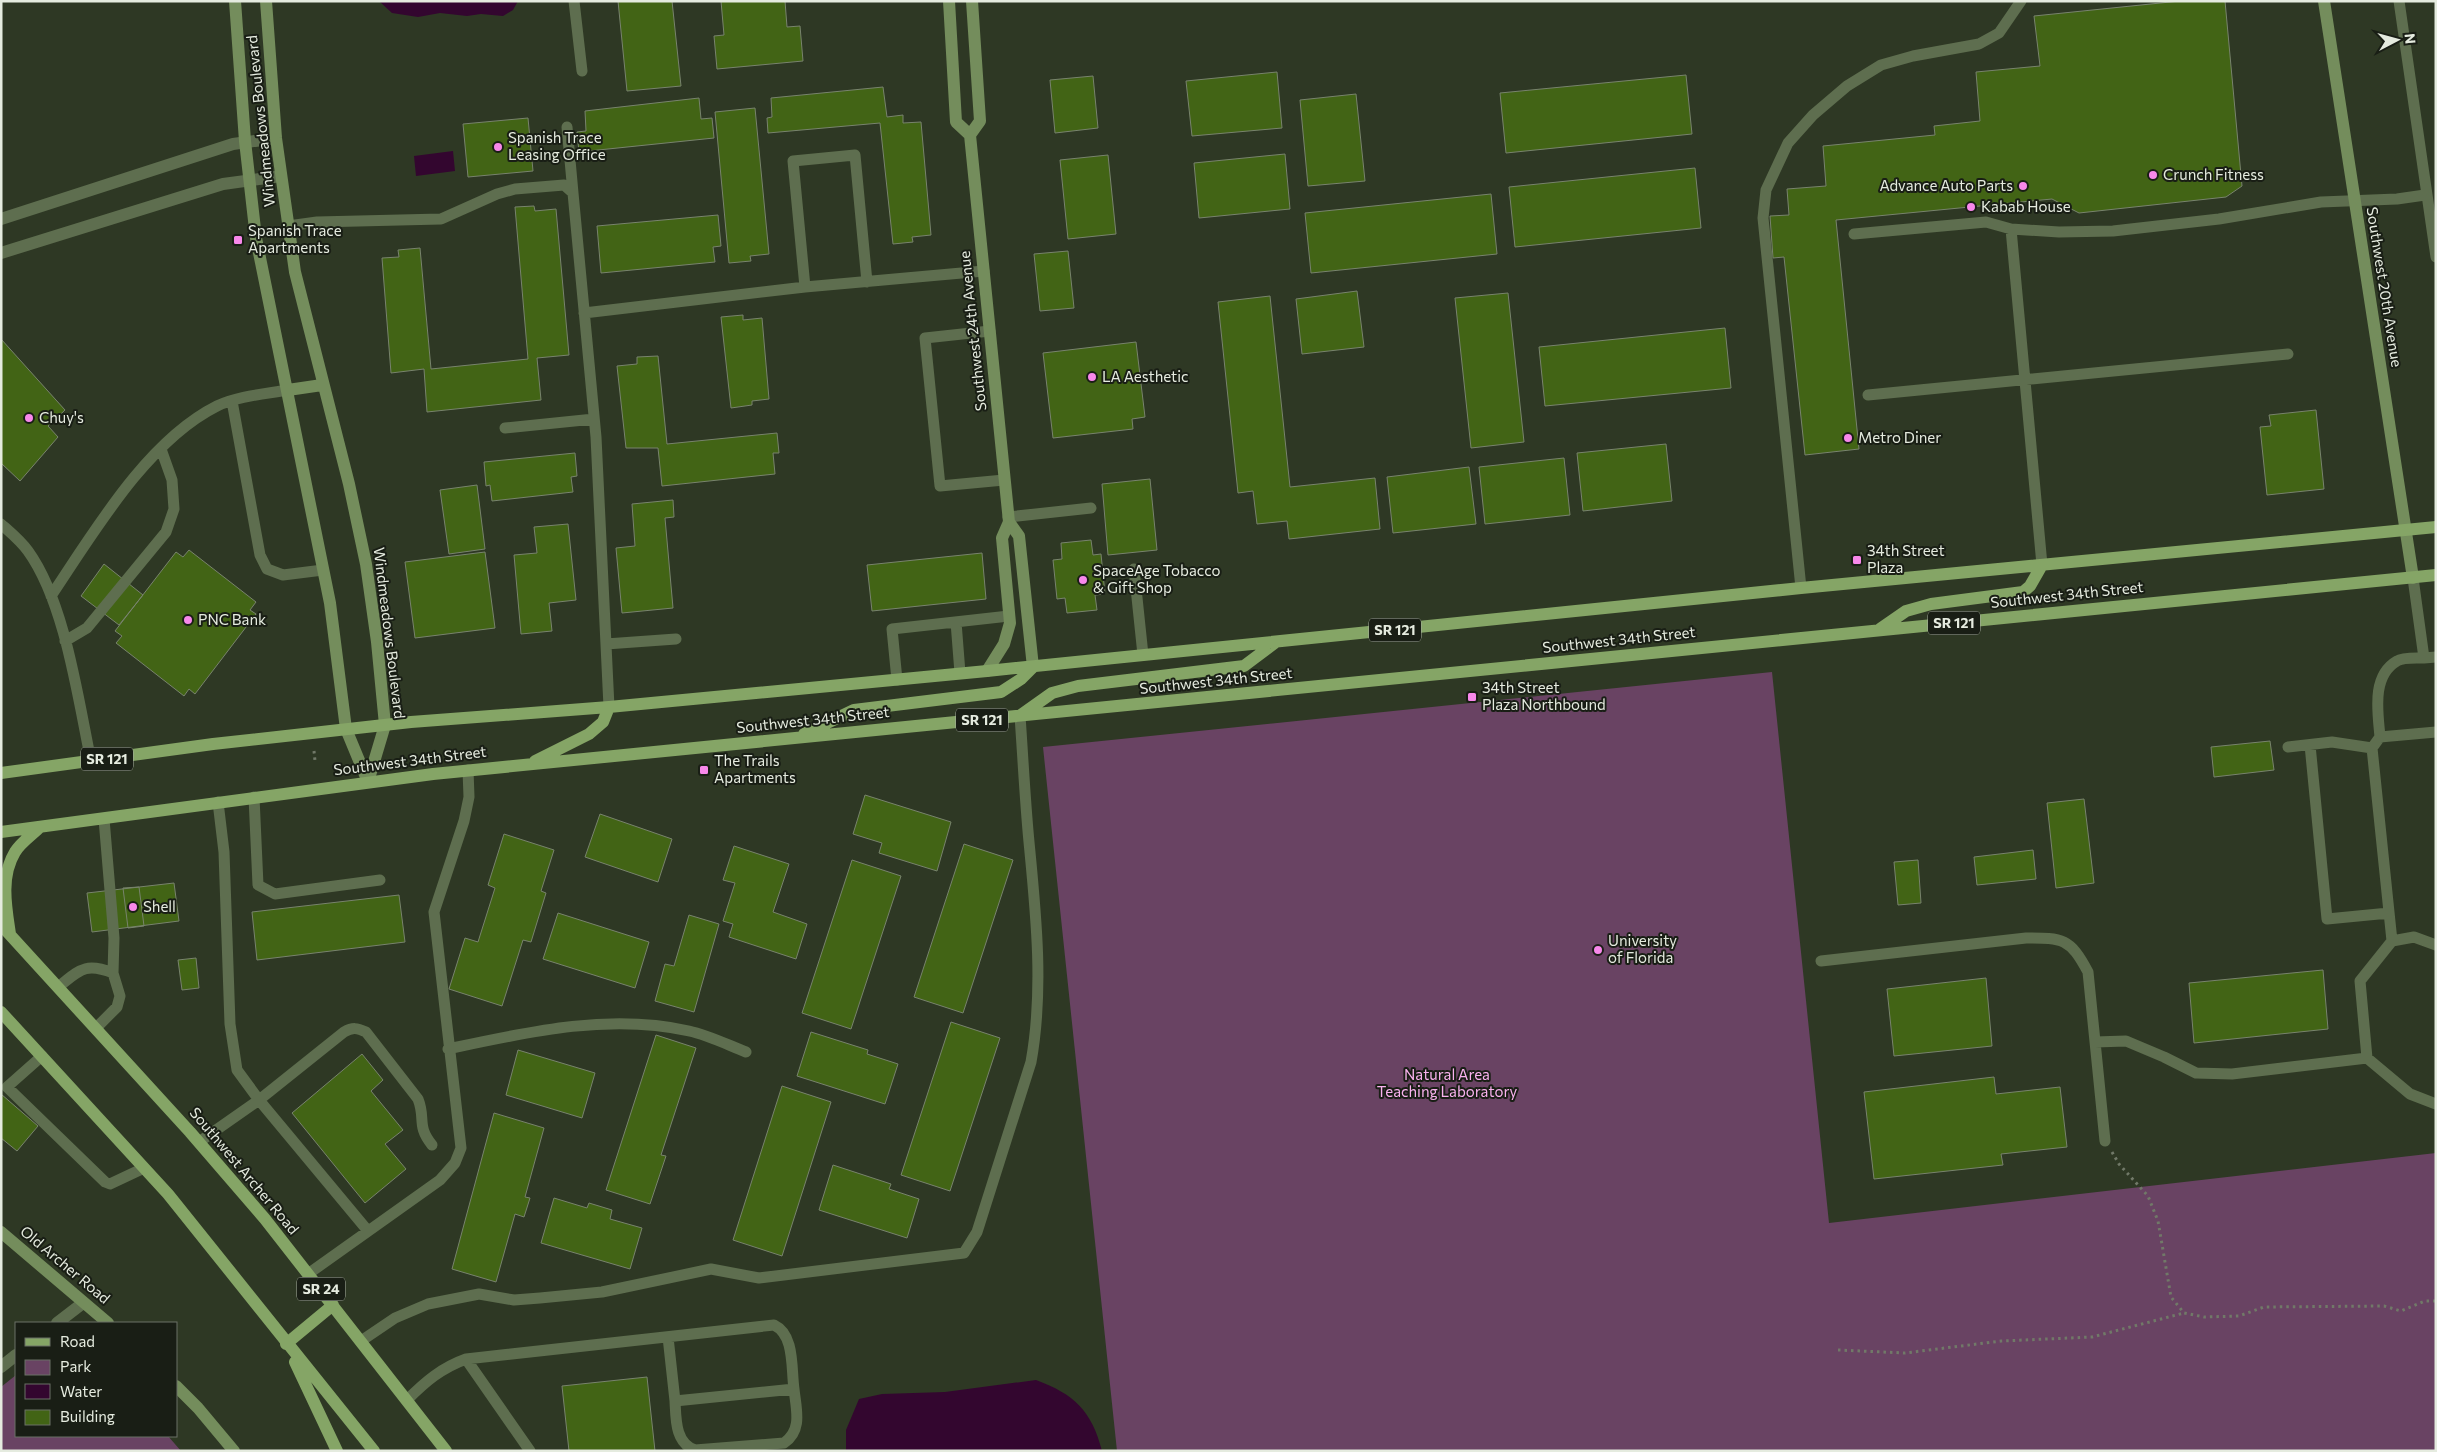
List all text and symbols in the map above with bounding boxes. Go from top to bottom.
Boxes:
north arrow [2372,15,2422,65]
text: N [2401,32,2419,45]
street label: Windmeadows Boulevard [242,34,278,208]
place label: Spanish Trace Leasing Office [508,128,606,163]
marker: Spanish Trace Leasing Office [492,141,504,153]
place label: Crunch Fitness [2163,165,2264,183]
marker: Crunch Fitness [2147,169,2159,181]
place label: Advance Auto Parts [1879,176,2013,194]
marker: Advance Auto Parts [2017,180,2029,192]
place label: Kabab House [1981,197,2071,215]
marker: Kabab House [1965,201,1977,213]
street label: Southwest 20th Avenue [2363,206,2407,368]
place label: Spanish Trace Apartments [248,221,342,256]
marker: Spanish Trace Apartments [232,234,244,246]
street label: Southwest 24th Avenue [955,250,989,412]
place label: LA Aesthetic [1102,367,1189,385]
marker: LA Aesthetic [1086,371,1098,383]
place label: Chuy's [39,408,84,426]
marker: Chuy's [23,412,35,424]
place label: Metro Diner [1858,428,1941,446]
marker: Metro Diner [1842,432,1854,444]
place label: 34th Street Plaza [1867,541,1945,576]
street label: Windmeadows Boulevard [371,546,409,720]
marker: 34th Street Plaza [1851,554,1863,566]
place label: SpaceAge Tobacco & Gift Shop [1093,561,1221,596]
marker: SpaceAge Tobacco & Gift Shop [1077,574,1089,586]
street label: Southwest 34th Street [1990,577,2144,611]
place label: PNC Bank [198,610,266,628]
road number: SR 121 [1928,612,1980,634]
marker: PNC Bank [182,614,194,626]
road number: SR 121 [1369,618,1421,642]
street label: Southwest 34th Street [1542,622,1696,656]
street label: Southwest 34th Street [1139,663,1293,697]
place label: 34th Street Plaza Northbound [1482,678,1606,713]
marker: 34th Street Plaza Northbound [1466,691,1478,703]
street label: Southwest 34th Street [736,702,890,736]
road number: SR 121 [956,708,1008,732]
street label: Southwest 34th Street [332,742,487,778]
road number: SR 121 [81,748,133,771]
place label: The Trails Apartments [714,751,796,786]
marker: The Trails Apartments [698,764,710,776]
place label: Shell [143,897,176,915]
marker: Shell [127,901,139,913]
place label: University of Florida [1608,931,1677,966]
marker: University of Florida [1592,944,1604,956]
park label: Natural Area Teaching Laboratory [1377,1065,1517,1100]
street label: Southwest Archer Road [186,1103,303,1237]
street label: Old Archer Road [17,1221,114,1307]
road number: SR 24 [297,1278,345,1300]
legend [15,1322,178,1437]
text: Road [60,1332,95,1350]
text: Park [60,1357,91,1375]
text: Water [60,1382,102,1400]
text: Building [60,1407,115,1425]

